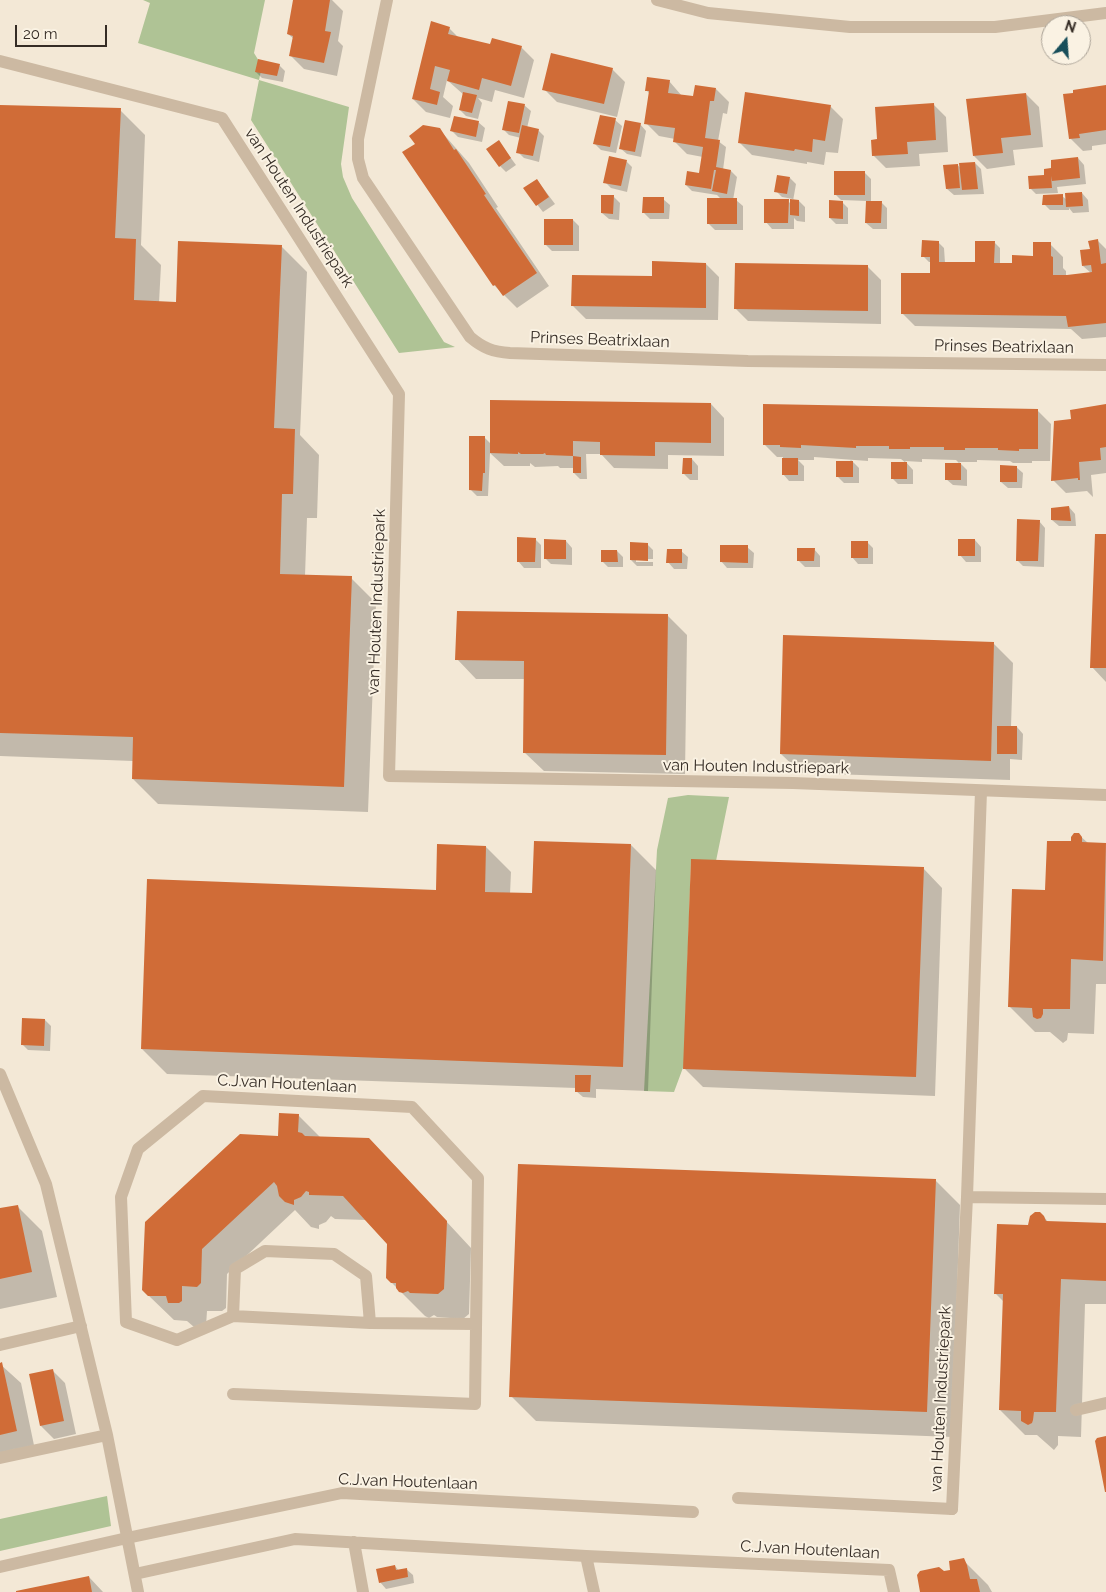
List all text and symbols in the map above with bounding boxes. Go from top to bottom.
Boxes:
scale bar [18,15,110,47]
north arrow [1041,15,1091,65]
text: N [1063,17,1078,36]
text: 20 m [23,25,58,43]
street label: van Houten Industriepark [240,125,358,291]
street label: Prinses Beatrixlaan [530,328,670,352]
street label: Prinses Beatrixlaan [934,336,1074,358]
street label: van Houten Industriepark [364,509,390,695]
street label: van Houten Industriepark [663,756,849,778]
street label: C.J.van Houtenlaan [217,1071,357,1097]
street label: van Houten Industriepark [927,1306,955,1492]
street label: C.J.van Houtenlaan [338,1470,478,1494]
street label: C.J.van Houtenlaan [740,1537,880,1563]

